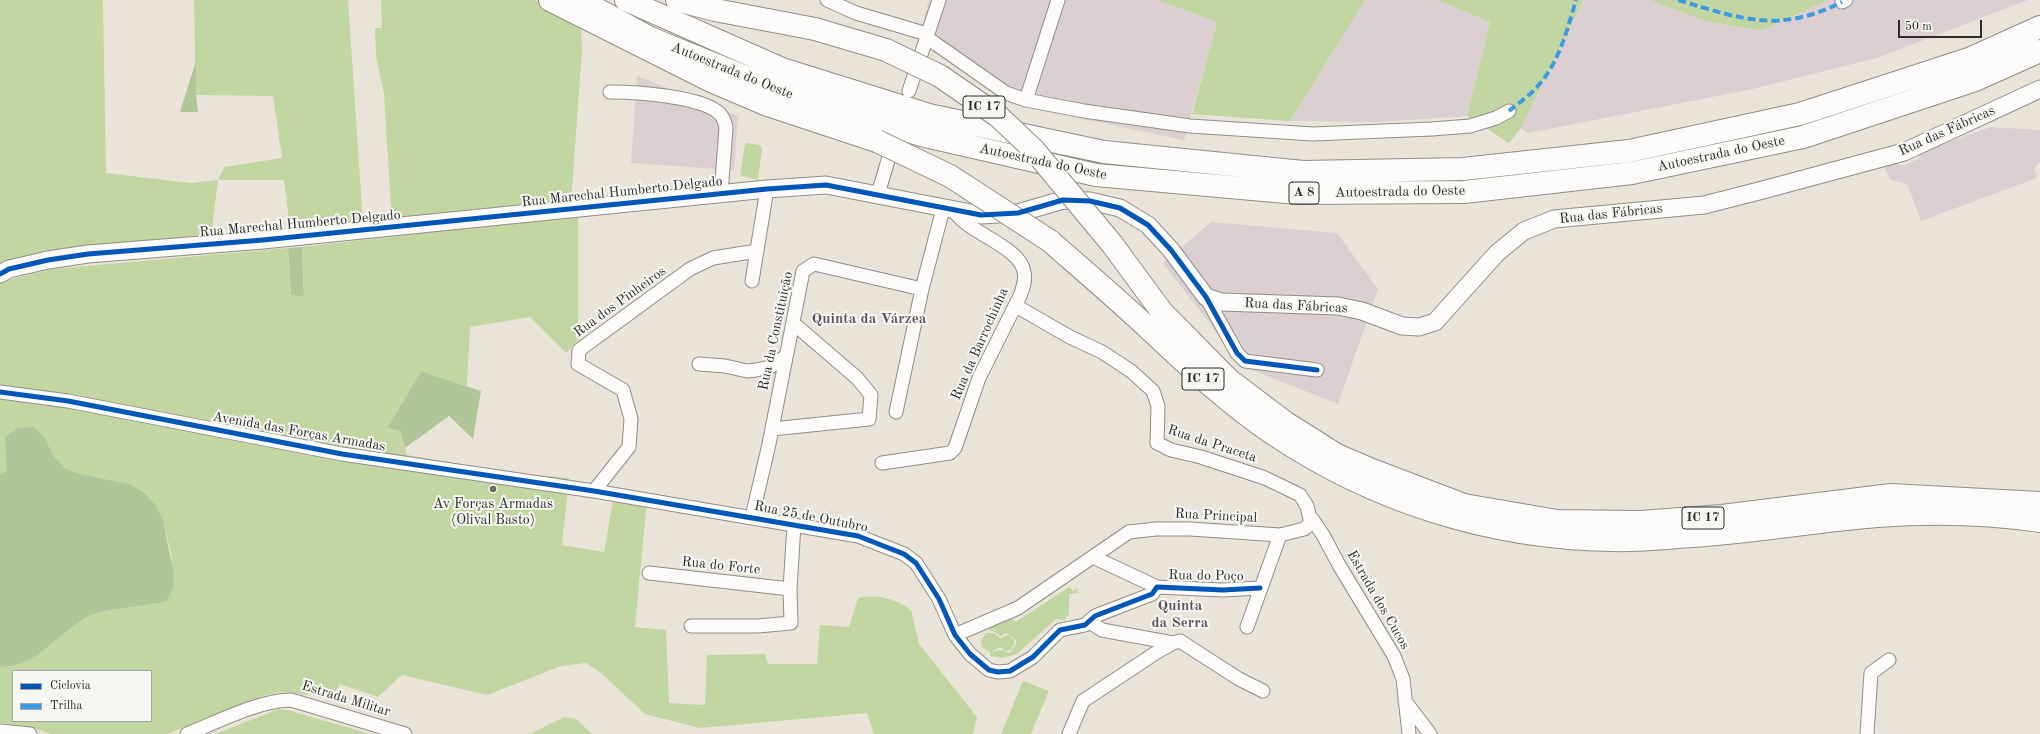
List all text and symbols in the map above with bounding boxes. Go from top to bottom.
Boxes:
scale bar [1900,12,1984,38]
text: 50 m [1905,21,1932,33]
street label: Autoestrada do Oeste [669,39,795,103]
road number: IC 17 [963,96,1005,118]
street label: Rua das Fábricas [1896,102,1998,160]
street label: Autoestrada do Oeste [1656,132,1786,176]
street label: Autoestrada do Oeste [978,140,1108,184]
street label: Rua Marechal Humberto Delgado [521,173,723,211]
road number: A 8 [1289,182,1319,204]
street label: Autoestrada do Oeste [1335,182,1465,202]
street label: Rua das Fábricas [1558,200,1664,228]
street label: Rua Marechal Humberto Delgado [199,207,401,241]
street label: Rua dos Pinheiros [571,263,669,341]
street label: Rua da Constituição [755,270,797,392]
street label: Rua da Barrochinha [948,285,1012,403]
street label: Rua das Fábricas [1244,295,1348,317]
district label: Quinta da Várzea [812,310,926,328]
road number: IC 17 [1182,368,1224,390]
street label: Avenida das Forças Armadas [211,408,387,456]
street label: Rua da Praceta [1165,422,1259,466]
marker: Av Forças Armadas (Olival Basto) [488,484,498,494]
place label: Av Forças Armadas (Olival Basto) [433,496,553,528]
street label: Rua 25 de Outubro [753,498,869,536]
street label: Rua Principal [1174,505,1258,527]
road number: IC 17 [1682,507,1724,529]
street label: Estrada dos Cucos [1343,547,1413,653]
street label: Rua do Forte [681,554,761,578]
street label: Rua do Poço [1168,567,1244,585]
district label: Quinta da Serra [1152,597,1208,632]
legend [12,670,152,722]
street label: Estrada Militar [300,678,392,720]
text: Ciclovia [50,680,91,692]
text: Trilha [50,700,82,712]

